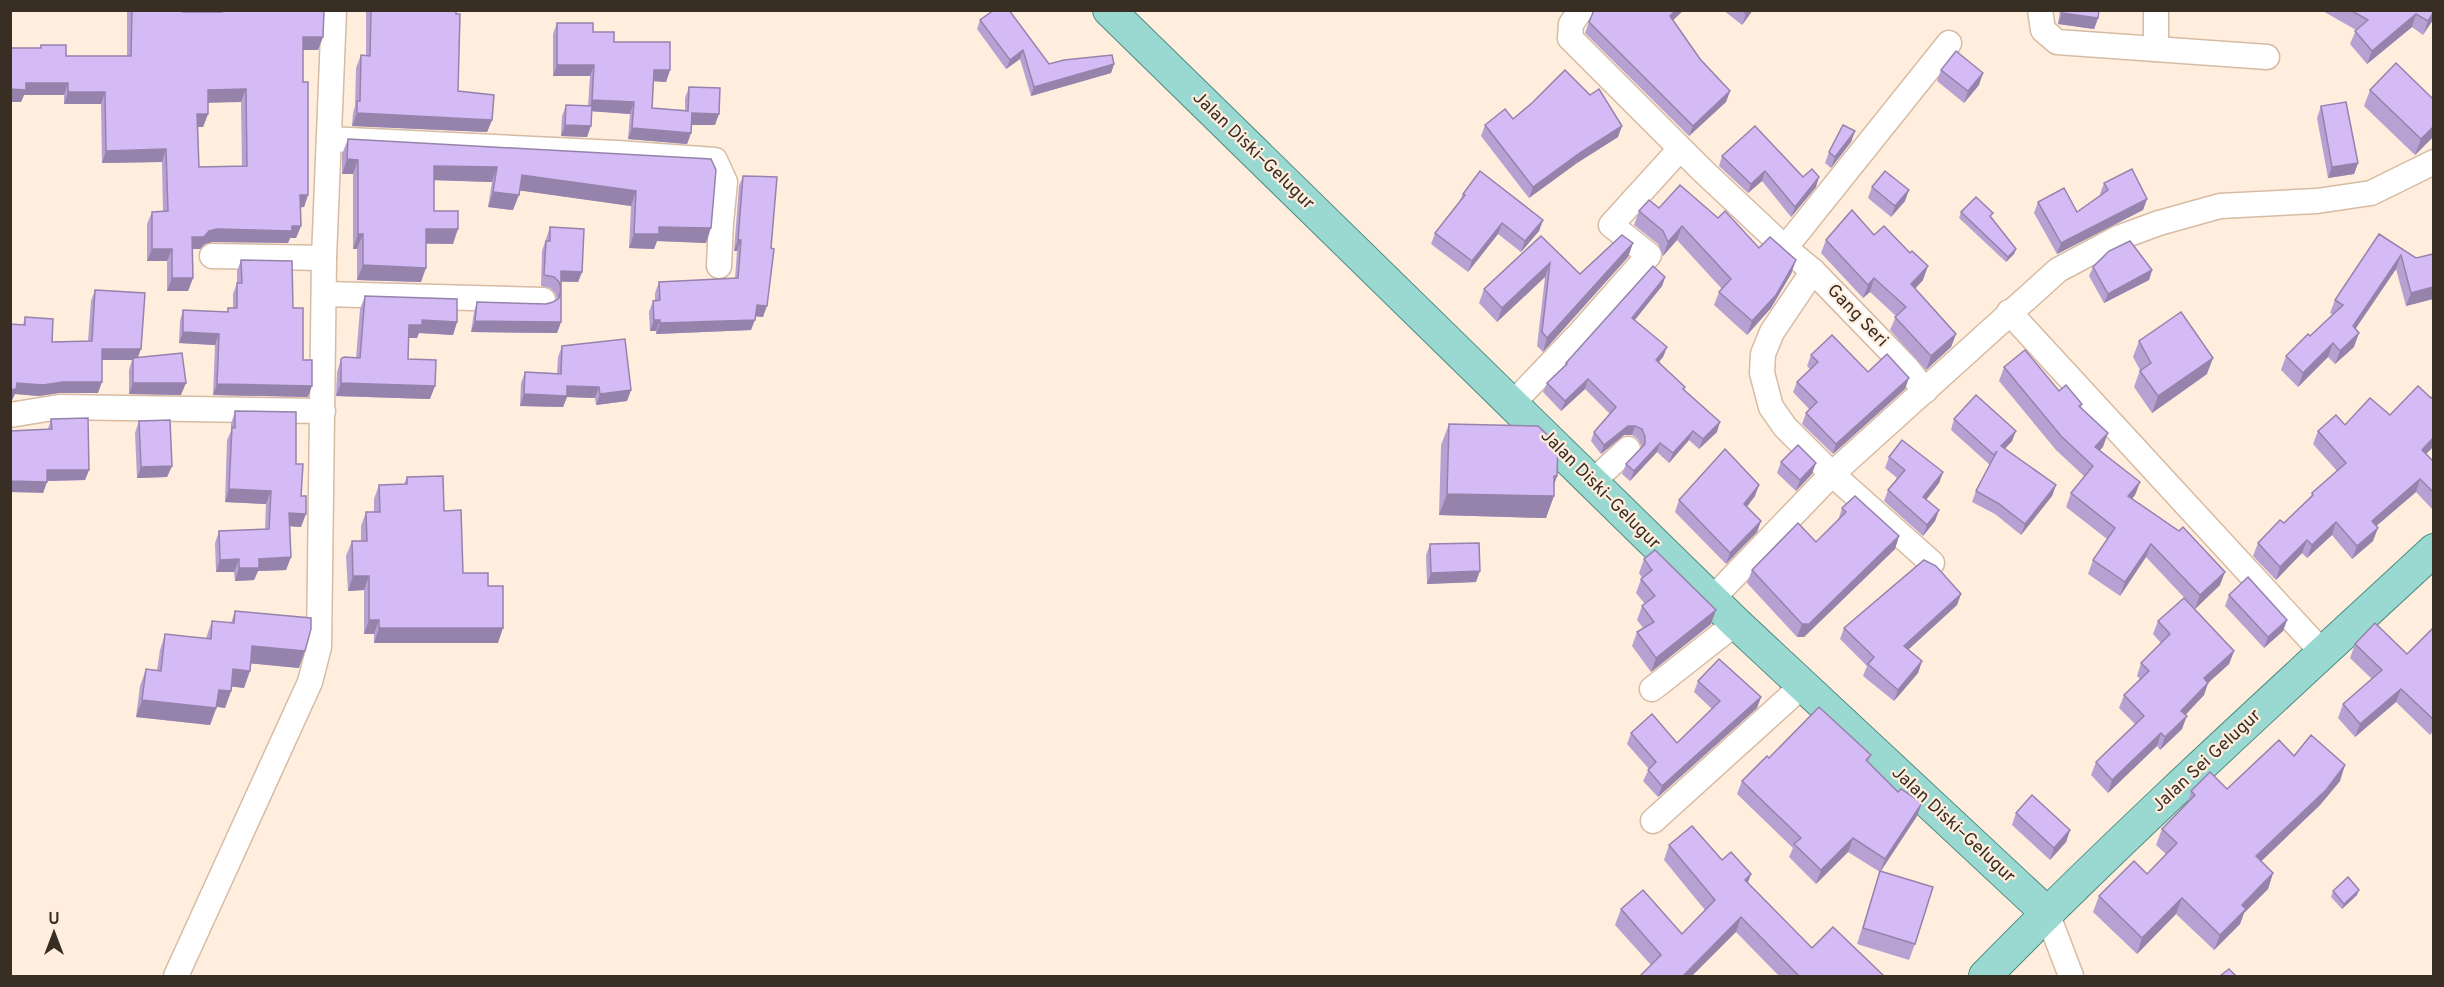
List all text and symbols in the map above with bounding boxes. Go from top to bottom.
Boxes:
street label: Jalan Diski–Gelugur [1187,87,1319,215]
street label: Gang Seri [1821,280,1893,352]
street label: Jalan Diski–Gelugur [1535,425,1665,555]
street label: Jalan Sei Gelugur [2148,704,2266,818]
street label: Jalan Diski–Gelugur [1886,762,2020,888]
north arrow [24,903,84,963]
text: U [48,910,60,930]

